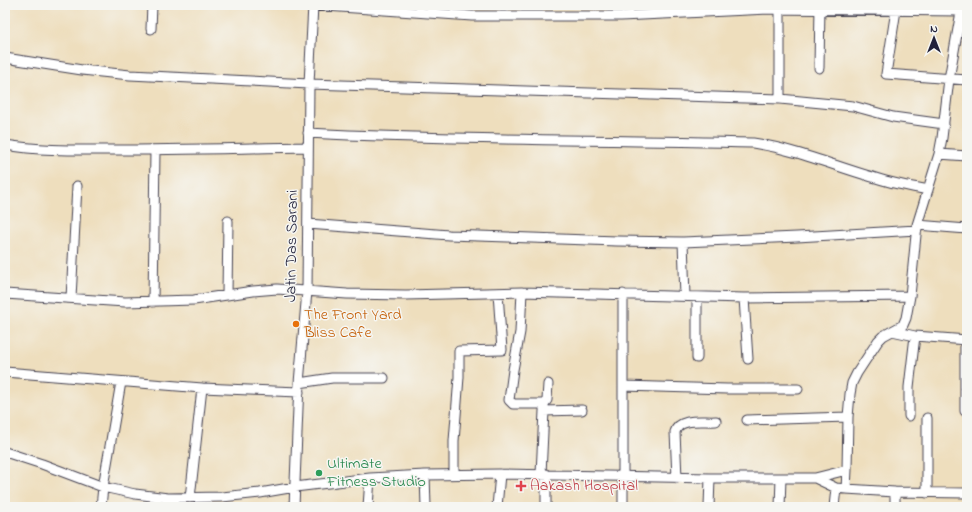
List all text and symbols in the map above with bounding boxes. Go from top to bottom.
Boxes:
north arrow [914,18,954,58]
text: N [930,21,938,37]
street label: Jatin Das Sarani [279,189,305,302]
place label: The Front Yard Bliss Cafe [303,303,402,345]
marker: The Front Yard Bliss Cafe [291,319,301,329]
place label: Ultimate Fitness Studio [326,452,426,494]
marker: Ultimate Fitness Studio [314,468,324,478]
place label: Aakash Hospital [530,474,638,498]
marker: Aakash Hospital [515,480,527,492]

